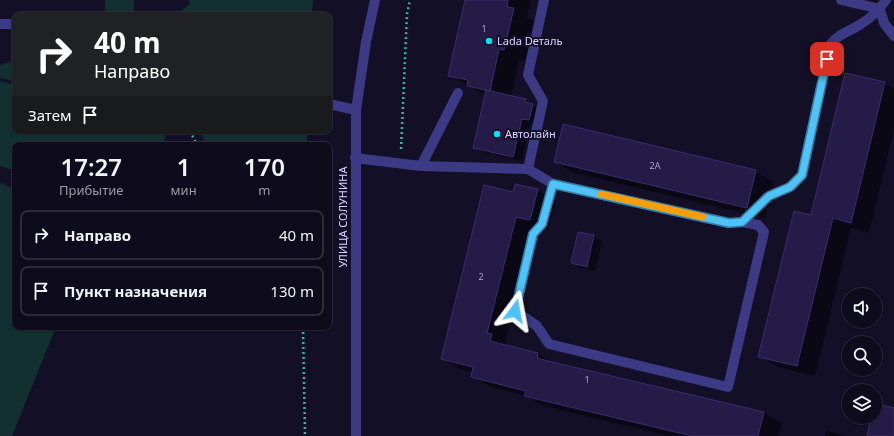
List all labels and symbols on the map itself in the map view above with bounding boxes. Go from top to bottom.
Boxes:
house number: 1 [481,22,487,35]
place label: Lada Dеталь [497,33,562,48]
marker: Lada Dеталь [484,36,494,46]
pin [810,42,844,76]
place label: Автолайн [505,126,556,141]
marker: Автолайн [492,129,502,139]
house number: 2А [650,159,661,172]
street label: УЛИЦА СОЛУНИНА [335,166,350,268]
house number: 2 [478,270,484,283]
position arrow [494,290,536,332]
house number: 1 [584,373,590,386]

